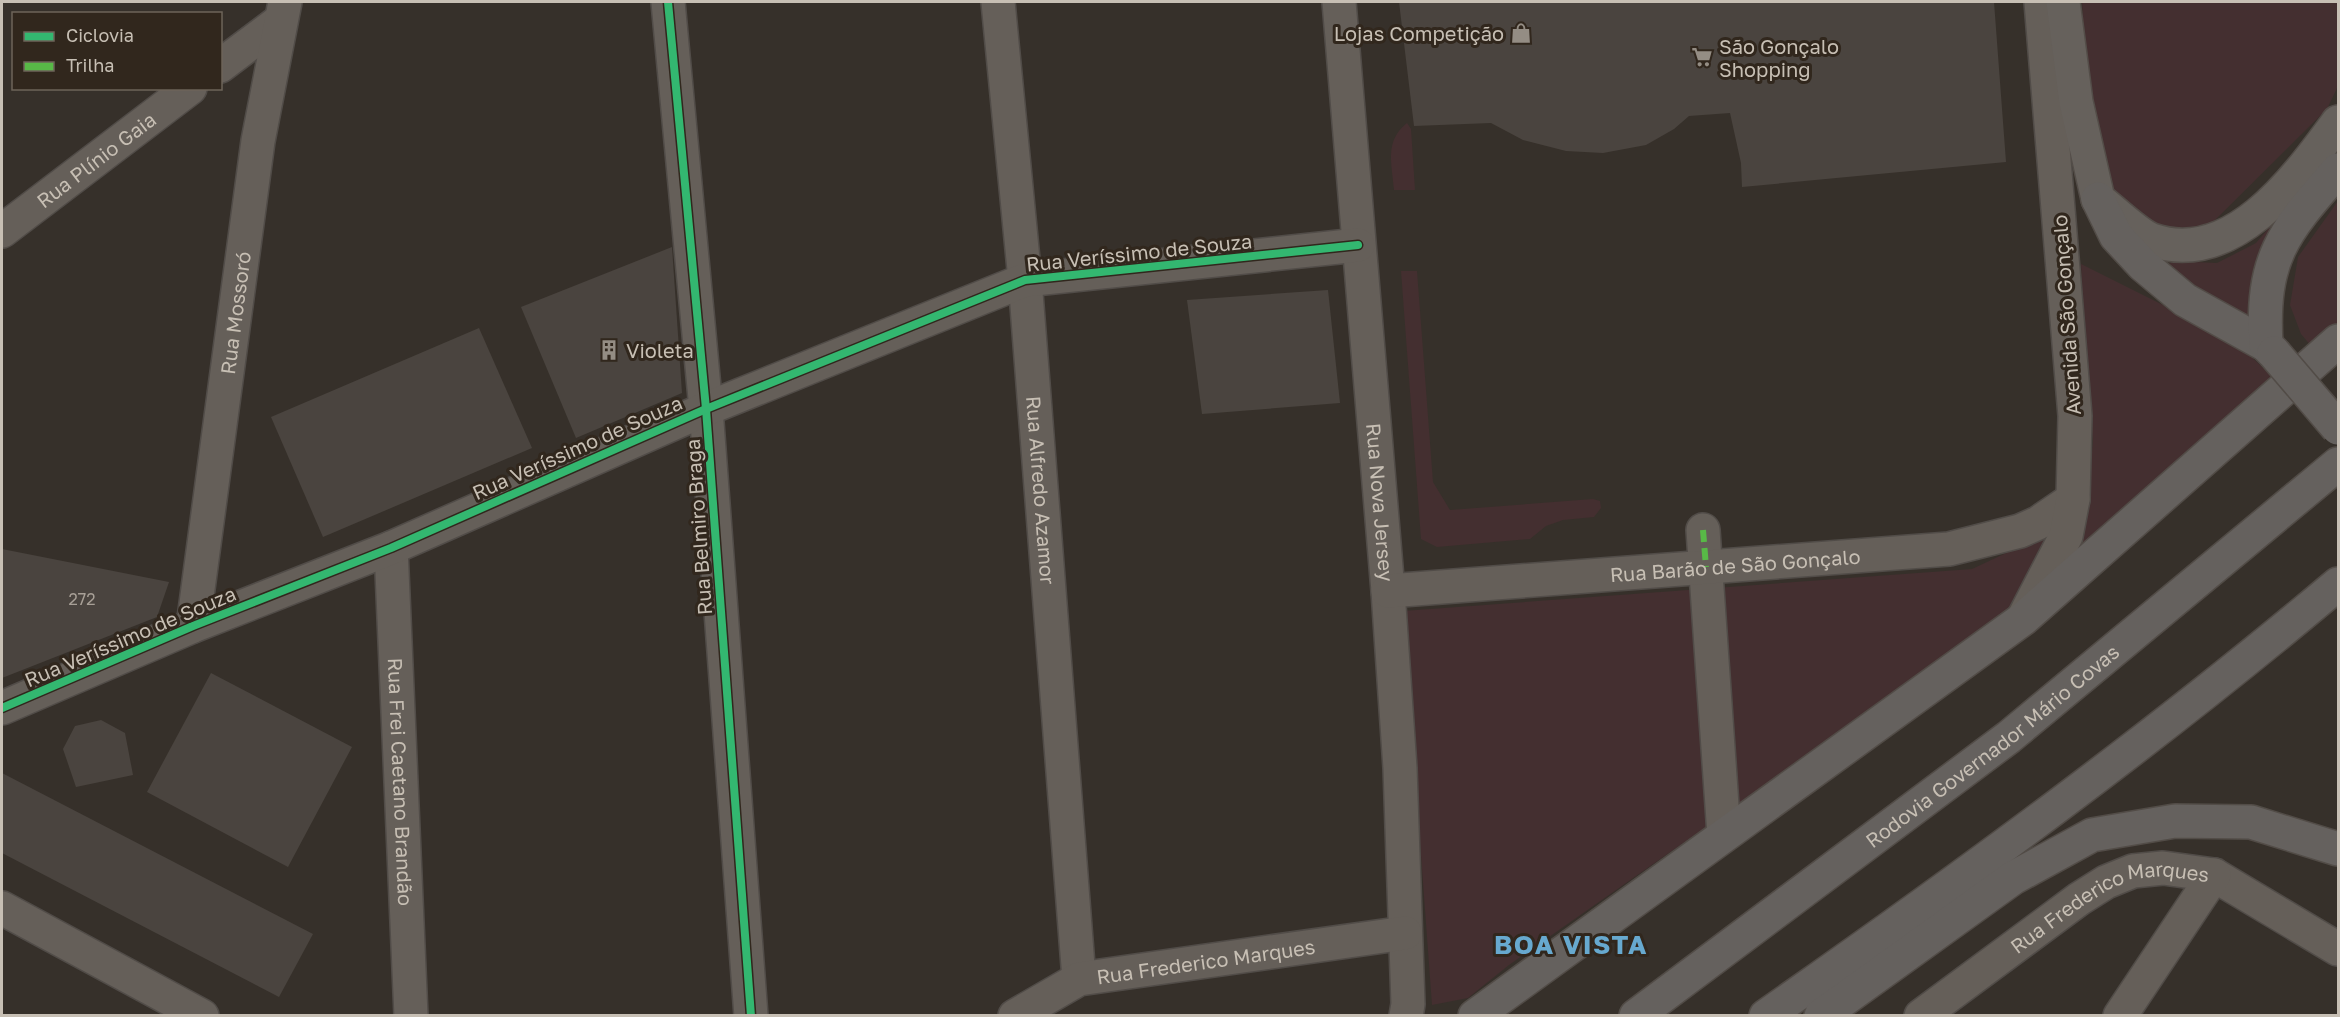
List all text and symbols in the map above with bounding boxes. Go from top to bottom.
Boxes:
legend [12,12,222,90]
place label: Lojas Competição [1334,21,1504,45]
shop icon: Lojas Competição [1509,21,1533,45]
text: Ciclovia [66,24,134,46]
place label: São Gonçalo Shopping [1719,34,1839,81]
supermarket icon: São Gonçalo Shopping [1690,45,1714,69]
text: Trilha [66,54,114,76]
street label: Rua Plínio Gaia [32,107,160,212]
street label: Avenida São Gonçalo [2047,214,2085,416]
street label: Rua Veríssimo de Souza [1025,228,1253,276]
street label: Rua Mossoró [215,250,255,376]
building icon: Violeta [597,338,621,362]
place label: Violeta [626,338,694,362]
street label: Rua Veríssimo de Souza [468,390,686,504]
street label: Rua Alfredo Azamor [1022,395,1060,585]
street label: Rua Nova Jersey [1362,422,1399,582]
street label: Rua Belmiro Braga [680,438,716,616]
street label: Rua Barão de São Gonçalo [1609,544,1861,586]
street label: Rua Veríssimo de Souza [21,581,239,691]
house number: 272 [68,589,96,609]
street label: Rodovia Governador Mário Covas [1860,639,2124,852]
street label: Rua Frei Caetano Brandão [384,657,418,906]
street label: Rua Frederico Marques [2005,856,2211,958]
district label: BOA VISTA [1494,929,1648,960]
street label: Rua Frederico Marques [1095,934,1317,988]

